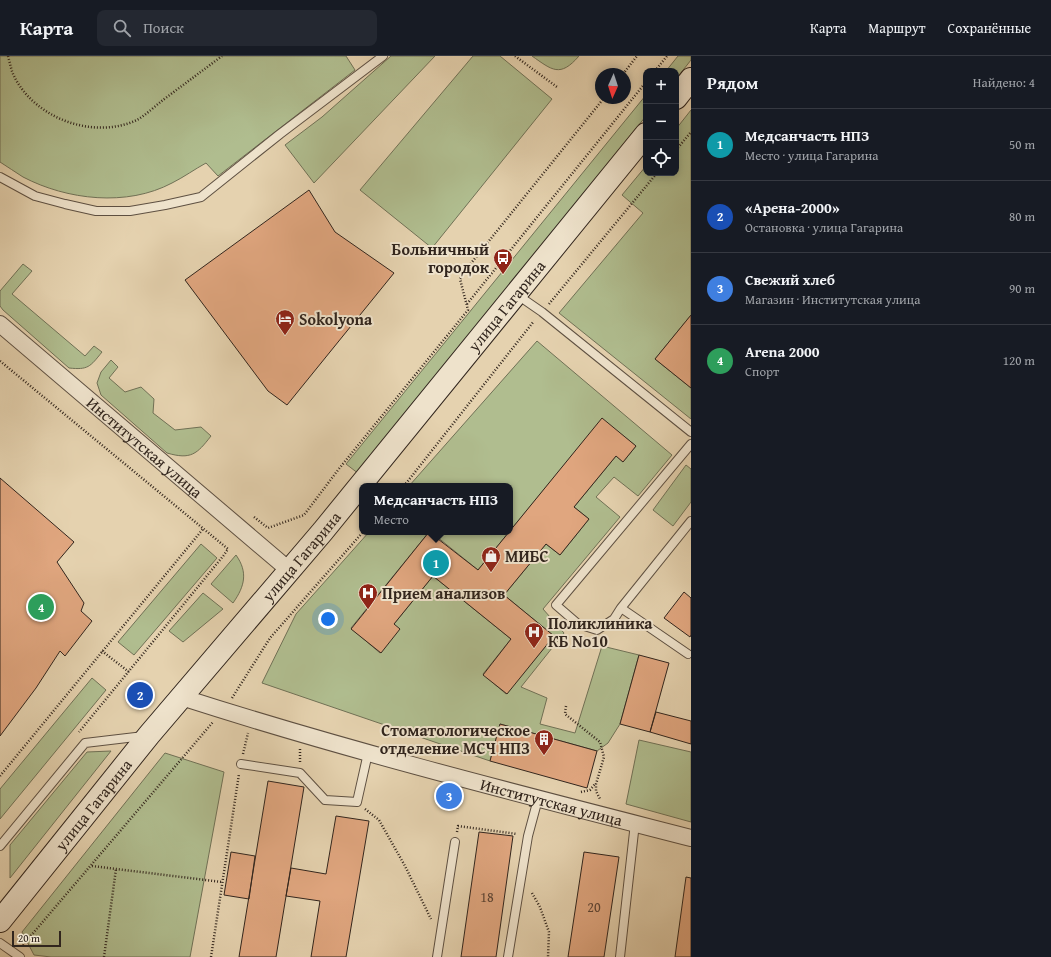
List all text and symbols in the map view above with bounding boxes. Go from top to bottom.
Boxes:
search box [97,10,377,46]
text: Карта [20,14,73,42]
icon: search [111,17,133,39]
text: Поиск [143,17,184,38]
text: Карта [810,18,846,38]
text: Маршрут [868,18,926,38]
text: Сохранённые [948,18,1031,38]
north arrow [595,68,631,104]
map controls [643,68,679,176]
button: + [643,68,679,104]
text: Рядом [707,70,758,95]
text: Найдено: 4 [973,73,1035,92]
button: − [643,104,679,140]
text: Медсанчасть НПЗ [745,125,869,146]
text: 1 [717,135,723,154]
text: 50 m [1009,135,1035,154]
button: locate [643,140,679,176]
text: Место · улица Гагарина [745,146,878,165]
text: «Арена-2000» [745,197,840,218]
text: 2 [717,207,723,226]
text: 80 m [1009,207,1035,226]
text: Остановка · улица Гагарина [745,218,903,237]
place label: Больничный городок [392,237,490,279]
bus stop icon: Больничный городок [492,247,514,275]
street label: улица Гагарина [461,254,551,357]
text: Свежий хлеб [745,269,835,290]
text: 3 [717,279,723,298]
text: 90 m [1009,279,1035,298]
text: Магазин · Институтская улица [745,290,920,309]
place label: Sokolyona [299,307,373,331]
hotel icon: Sokolyona [274,308,296,336]
text: Arena 2000 [745,341,820,362]
text: 4 [717,351,723,370]
text: 120 m [1003,351,1035,370]
text: Спорт [745,362,779,381]
street label: Институтская улица [81,391,208,504]
popup [359,483,513,535]
text: Медсанчасть НПЗ [374,489,498,510]
street label: улица Гагарина [255,506,347,607]
text: Место [374,510,409,529]
place label: МИБС [505,544,549,568]
shop icon: МИБС [480,545,502,573]
pin: 1 [423,548,449,578]
place label: Прием анализов [382,581,506,605]
hospital icon: Прием анализов [357,582,379,610]
pin: 4 [28,592,54,622]
your location [318,609,338,629]
place label: Поликлиника КБ No10 [548,611,653,653]
hospital icon: Поликлиника КБ No10 [523,621,545,649]
pin: 2 [127,680,153,710]
place label: Стоматологическое отделение МСЧ НПЗ [380,718,530,760]
building icon: Стоматологическое отделение МСЧ НПЗ [533,728,555,756]
street label: улица Гагарина [48,753,138,857]
street label: Институтская улица [478,772,625,832]
pin: 3 [436,781,462,811]
house number: 18 [480,887,494,907]
house number: 20 [587,897,601,917]
scale bar [12,929,61,948]
text: 20 m [18,930,40,946]

